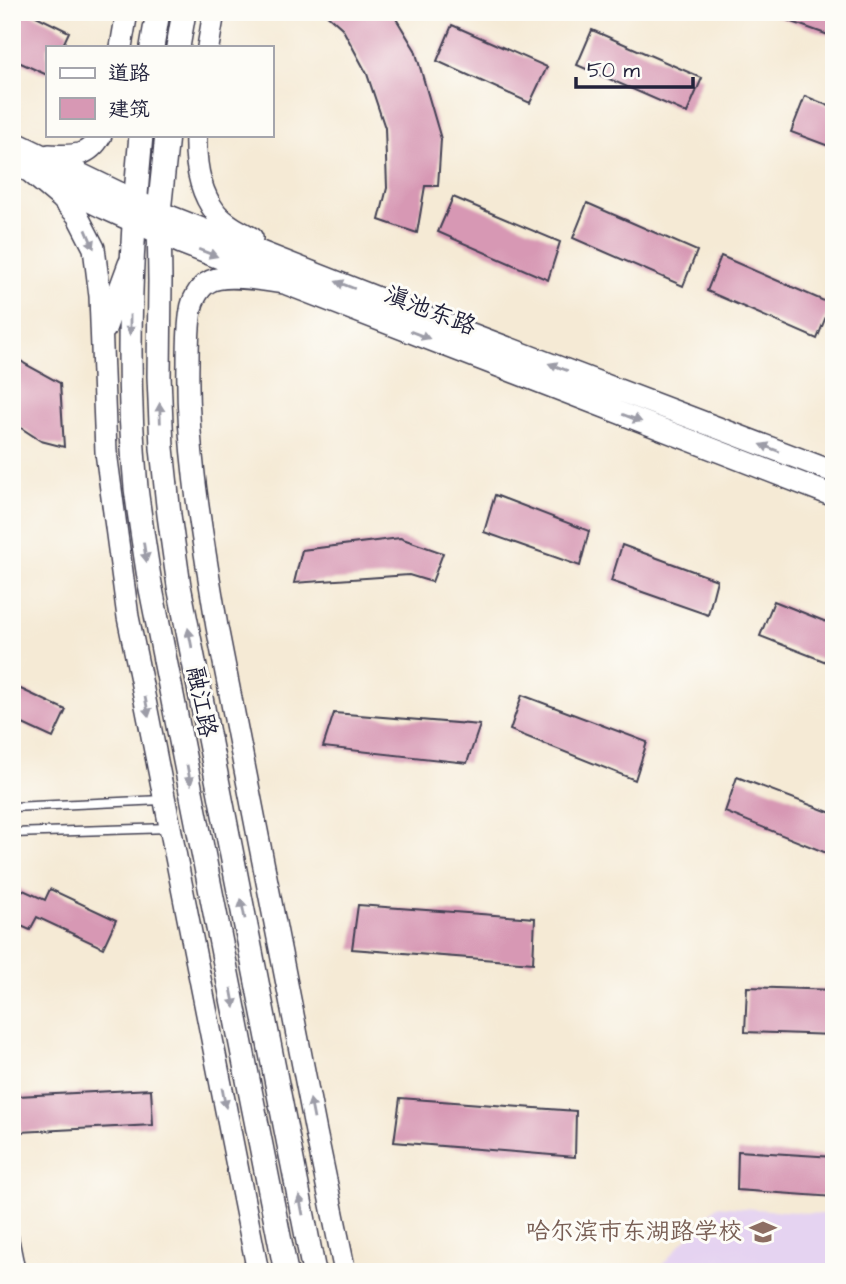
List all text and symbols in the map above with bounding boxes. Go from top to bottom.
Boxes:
legend [46,46,273,136]
scale bar [576,46,694,90]
text: 50 m [587,56,641,85]
text: 道路 [108,59,150,88]
text: 建筑 [108,95,150,124]
one-way arrow [84,229,96,249]
one-way arrow [197,248,218,259]
street label: 滇池东路 [379,278,481,344]
one-way arrow [335,279,356,290]
one-way arrow [124,314,136,336]
one-way arrow [410,330,431,341]
one-way arrow [547,361,568,372]
one-way arrow [155,402,166,424]
one-way arrow [622,412,643,423]
one-way arrow [759,442,780,453]
one-way arrow [140,541,151,563]
one-way arrow [184,627,195,649]
street label: 融江路 [177,663,225,741]
one-way arrow [141,696,152,718]
one-way arrow [183,764,194,786]
one-way arrow [237,898,248,920]
one-way arrow [228,987,239,1009]
one-way arrow [218,1087,229,1109]
one-way arrow [306,1098,317,1120]
one-way arrow [295,1194,306,1216]
place label: 哈尔滨市东湖路学校 [526,1215,742,1249]
school or university icon: 哈尔滨市东湖路学校 [748,1217,778,1247]

